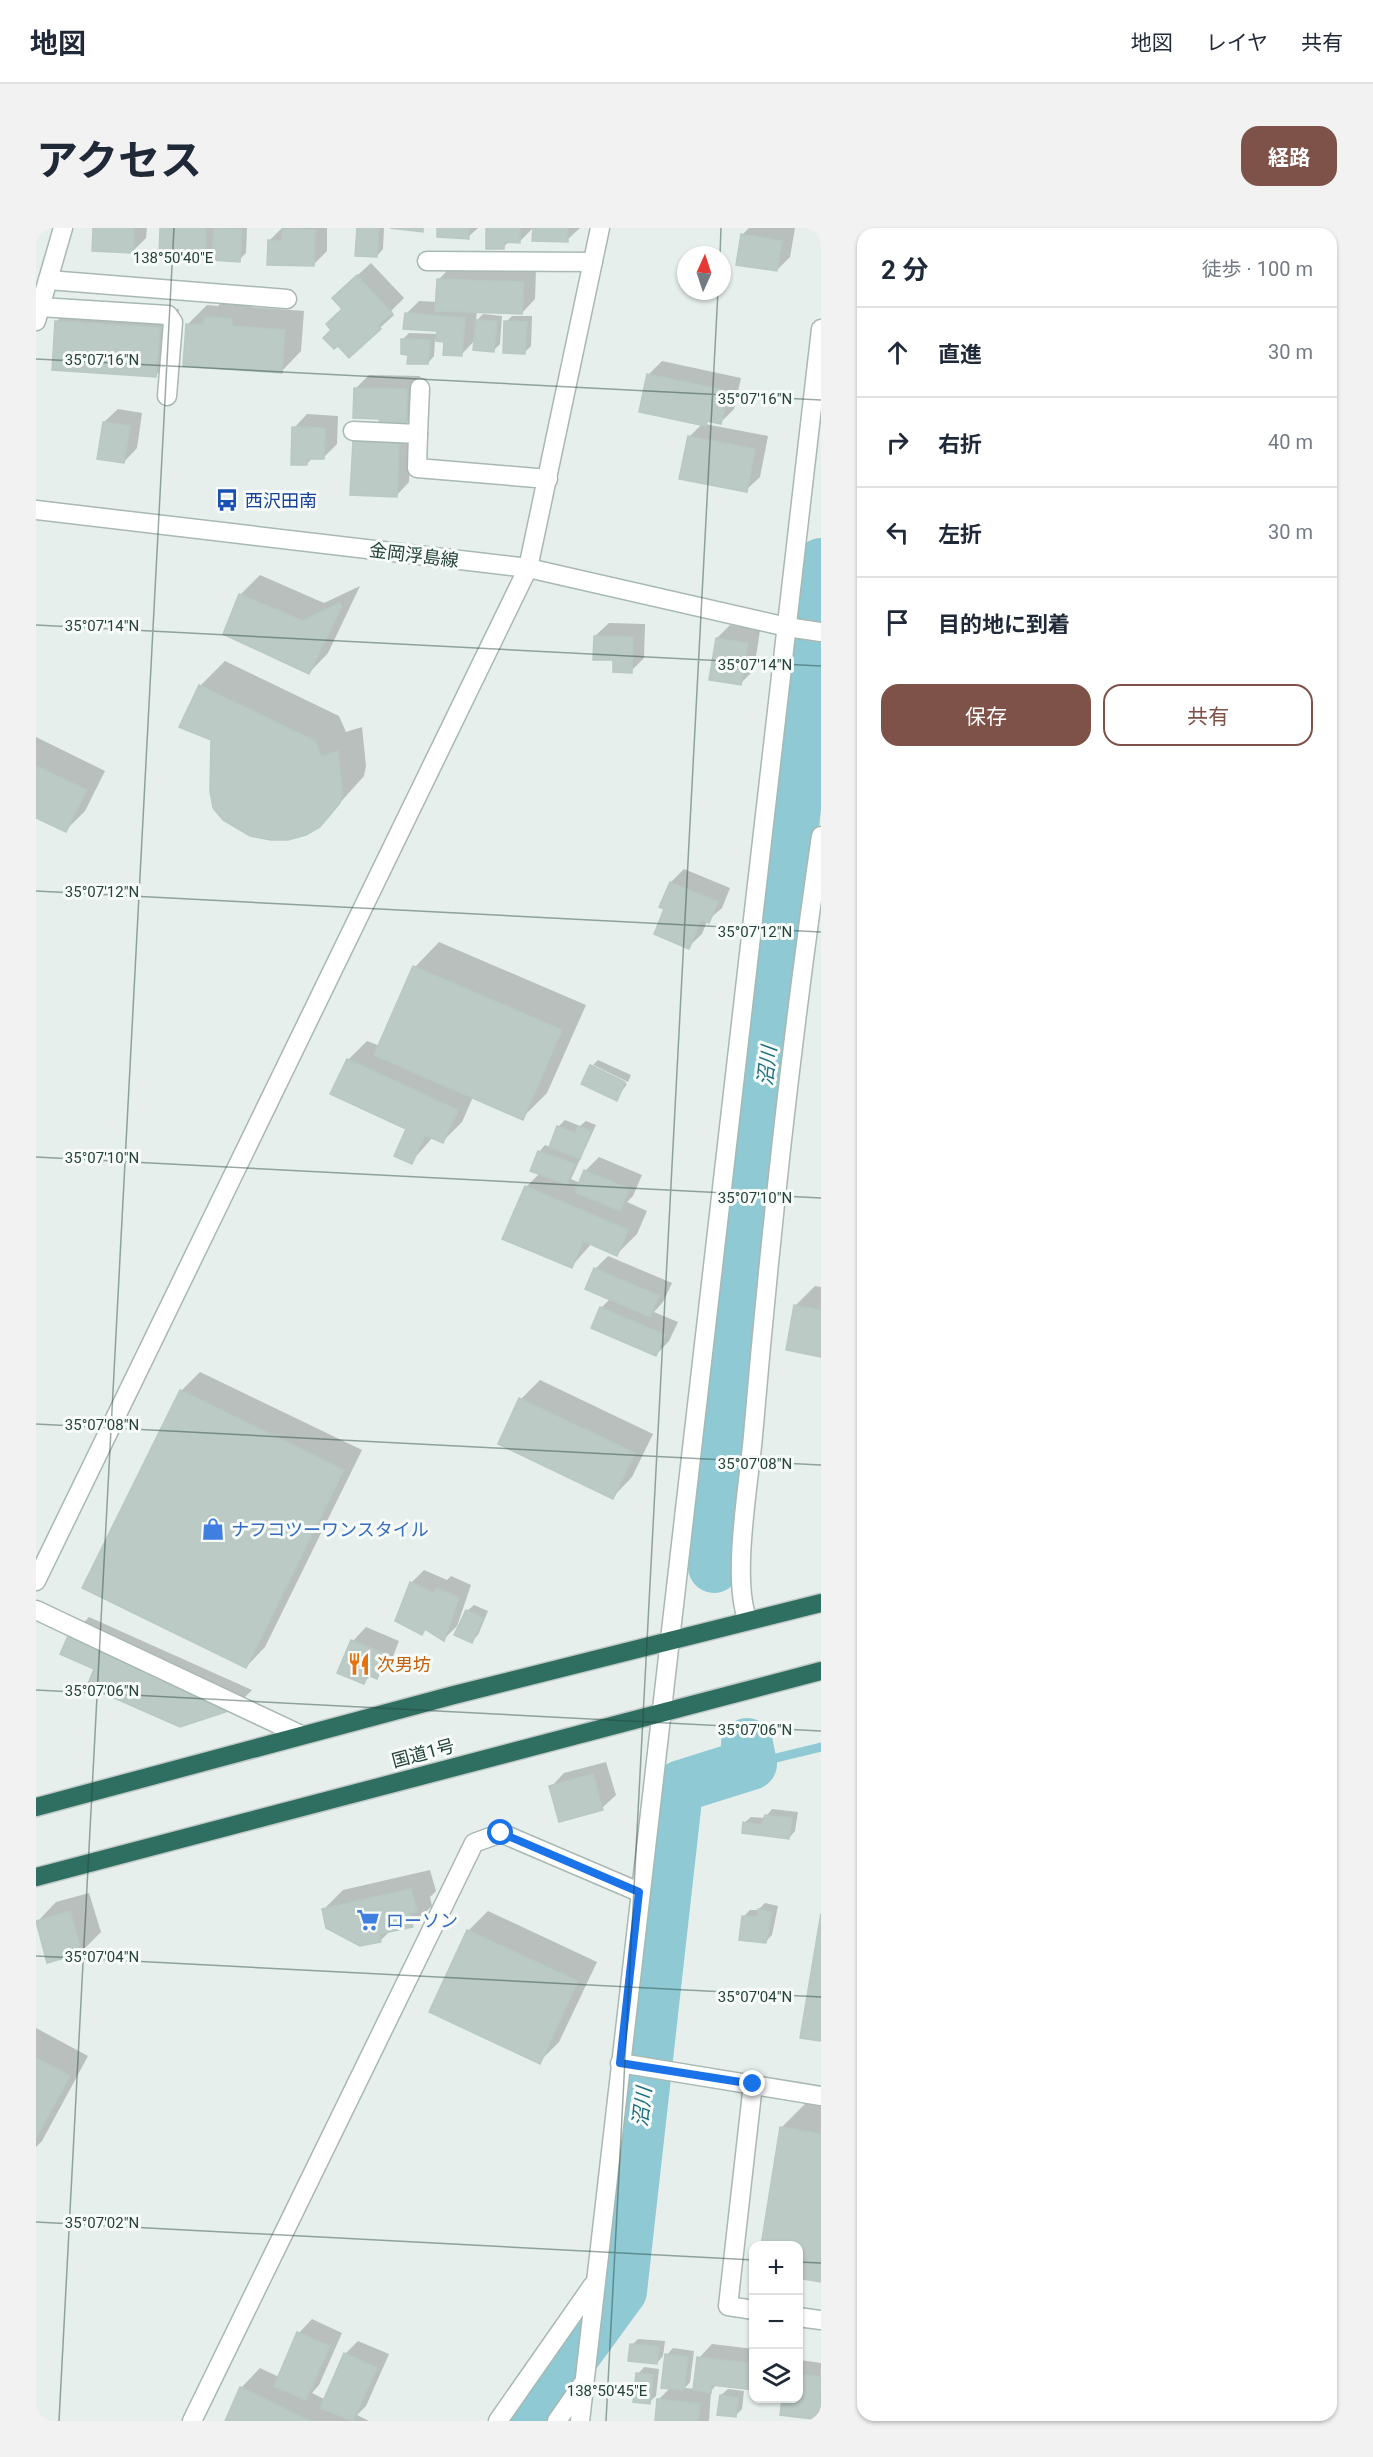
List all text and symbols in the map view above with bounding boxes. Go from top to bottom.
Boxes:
text: 地図 [30,27,86,60]
text: 地図 [1131,31,1173,55]
text: レイヤ [1206,31,1268,55]
text: 共有 [1301,31,1343,55]
button: 経路 [1241,126,1337,186]
text: アクセス [36,136,202,185]
north arrow [677,246,731,300]
text: 138°50'40"E [133,249,214,267]
text: 2 分 [881,255,928,285]
text: 徒歩 · 100 m [1202,257,1313,281]
icon: ahead [881,336,914,369]
text: 30 m [1268,340,1313,364]
text: 直進 [938,342,982,367]
text: 35°07'16"N [65,351,139,369]
text: 35°07'16"N [718,390,792,408]
icon: right [881,426,914,459]
text: 40 m [1268,430,1313,454]
text: 右折 [938,432,982,457]
bus stop icon: 西沢田南 [214,487,240,513]
place label: 西沢田南 [245,490,317,511]
icon: left [881,516,914,549]
text: 30 m [1268,520,1313,544]
text: 左折 [938,522,982,547]
street label: 金岡浮島線 [368,539,460,571]
icon: arrive [881,606,914,639]
text: 目的地に到着 [938,612,1070,637]
text: 35°07'14"N [65,617,139,635]
text: 35°07'14"N [718,656,792,674]
button: 保存 [881,684,1091,746]
button: 共有 [1103,684,1313,746]
text: 35°07'12"N [65,883,139,901]
text: 35°07'12"N [718,923,792,941]
water label: 沼川 [753,1043,781,1087]
text: 35°07'10"N [65,1149,139,1167]
text: 35°07'10"N [718,1189,792,1207]
text: 35°07'08"N [65,1416,139,1434]
text: 35°07'08"N [718,1455,792,1473]
shop icon: ナフコツーワンスタイル [200,1516,226,1542]
place label: ナフコツーワンスタイル [231,1519,429,1540]
restaurant icon: 次男坊 [346,1651,372,1677]
place label: 次男坊 [377,1654,431,1675]
text: 35°07'06"N [65,1682,139,1700]
text: 35°07'06"N [718,1721,792,1739]
street label: 国道1号 [389,1735,457,1771]
route start [487,1819,513,1845]
supermarket icon: ローソン [355,1907,381,1933]
place label: ローソン [386,1910,458,1931]
text: 35°07'04"N [65,1948,139,1966]
text: 35°07'04"N [718,1988,792,2006]
route end [739,2070,765,2096]
water label: 沼川 [628,2084,656,2128]
text: 35°07'02"N [65,2214,139,2232]
map controls [749,2241,803,2403]
button: + [749,2241,803,2295]
button: − [749,2295,803,2349]
button: layers [749,2349,803,2403]
text: 138°50'45"E [567,2382,648,2400]

